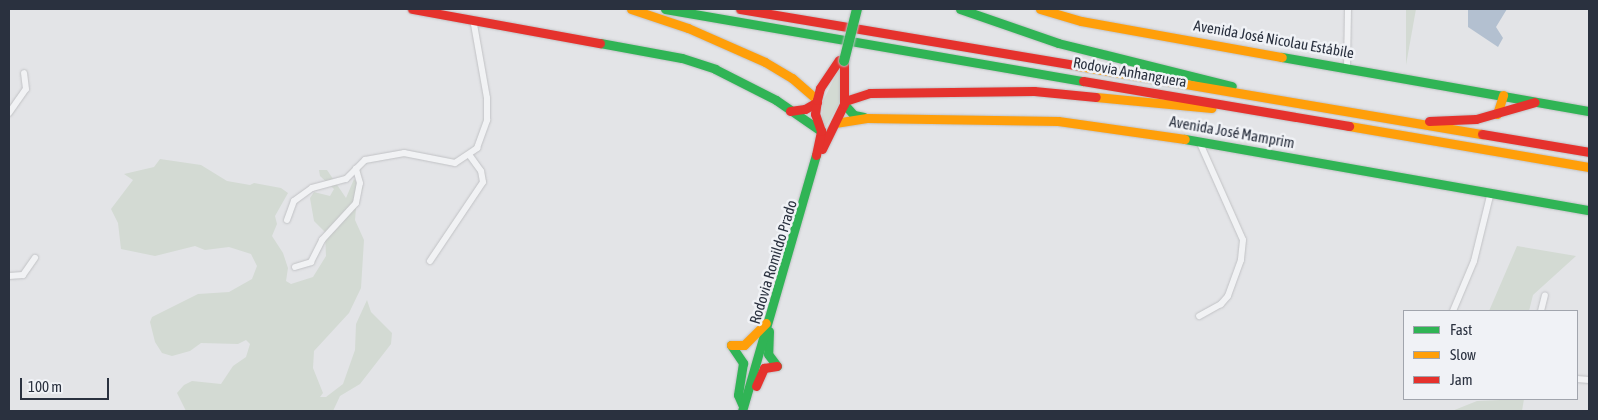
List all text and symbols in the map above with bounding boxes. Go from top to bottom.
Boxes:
street label: Avenida José Nicolau Estábile [1192,16,1356,62]
street label: Rodovia Anhanguera [1072,53,1188,91]
street label: Avenida José Mamprim [1168,112,1296,152]
street label: Rodovia Romildo Prado [746,198,800,326]
legend [1403,310,1578,400]
text: Fast [1450,321,1472,338]
text: Slow [1450,346,1476,363]
scale bar [22,368,111,400]
text: Jam [1450,371,1473,388]
text: 100 m [28,378,62,395]

